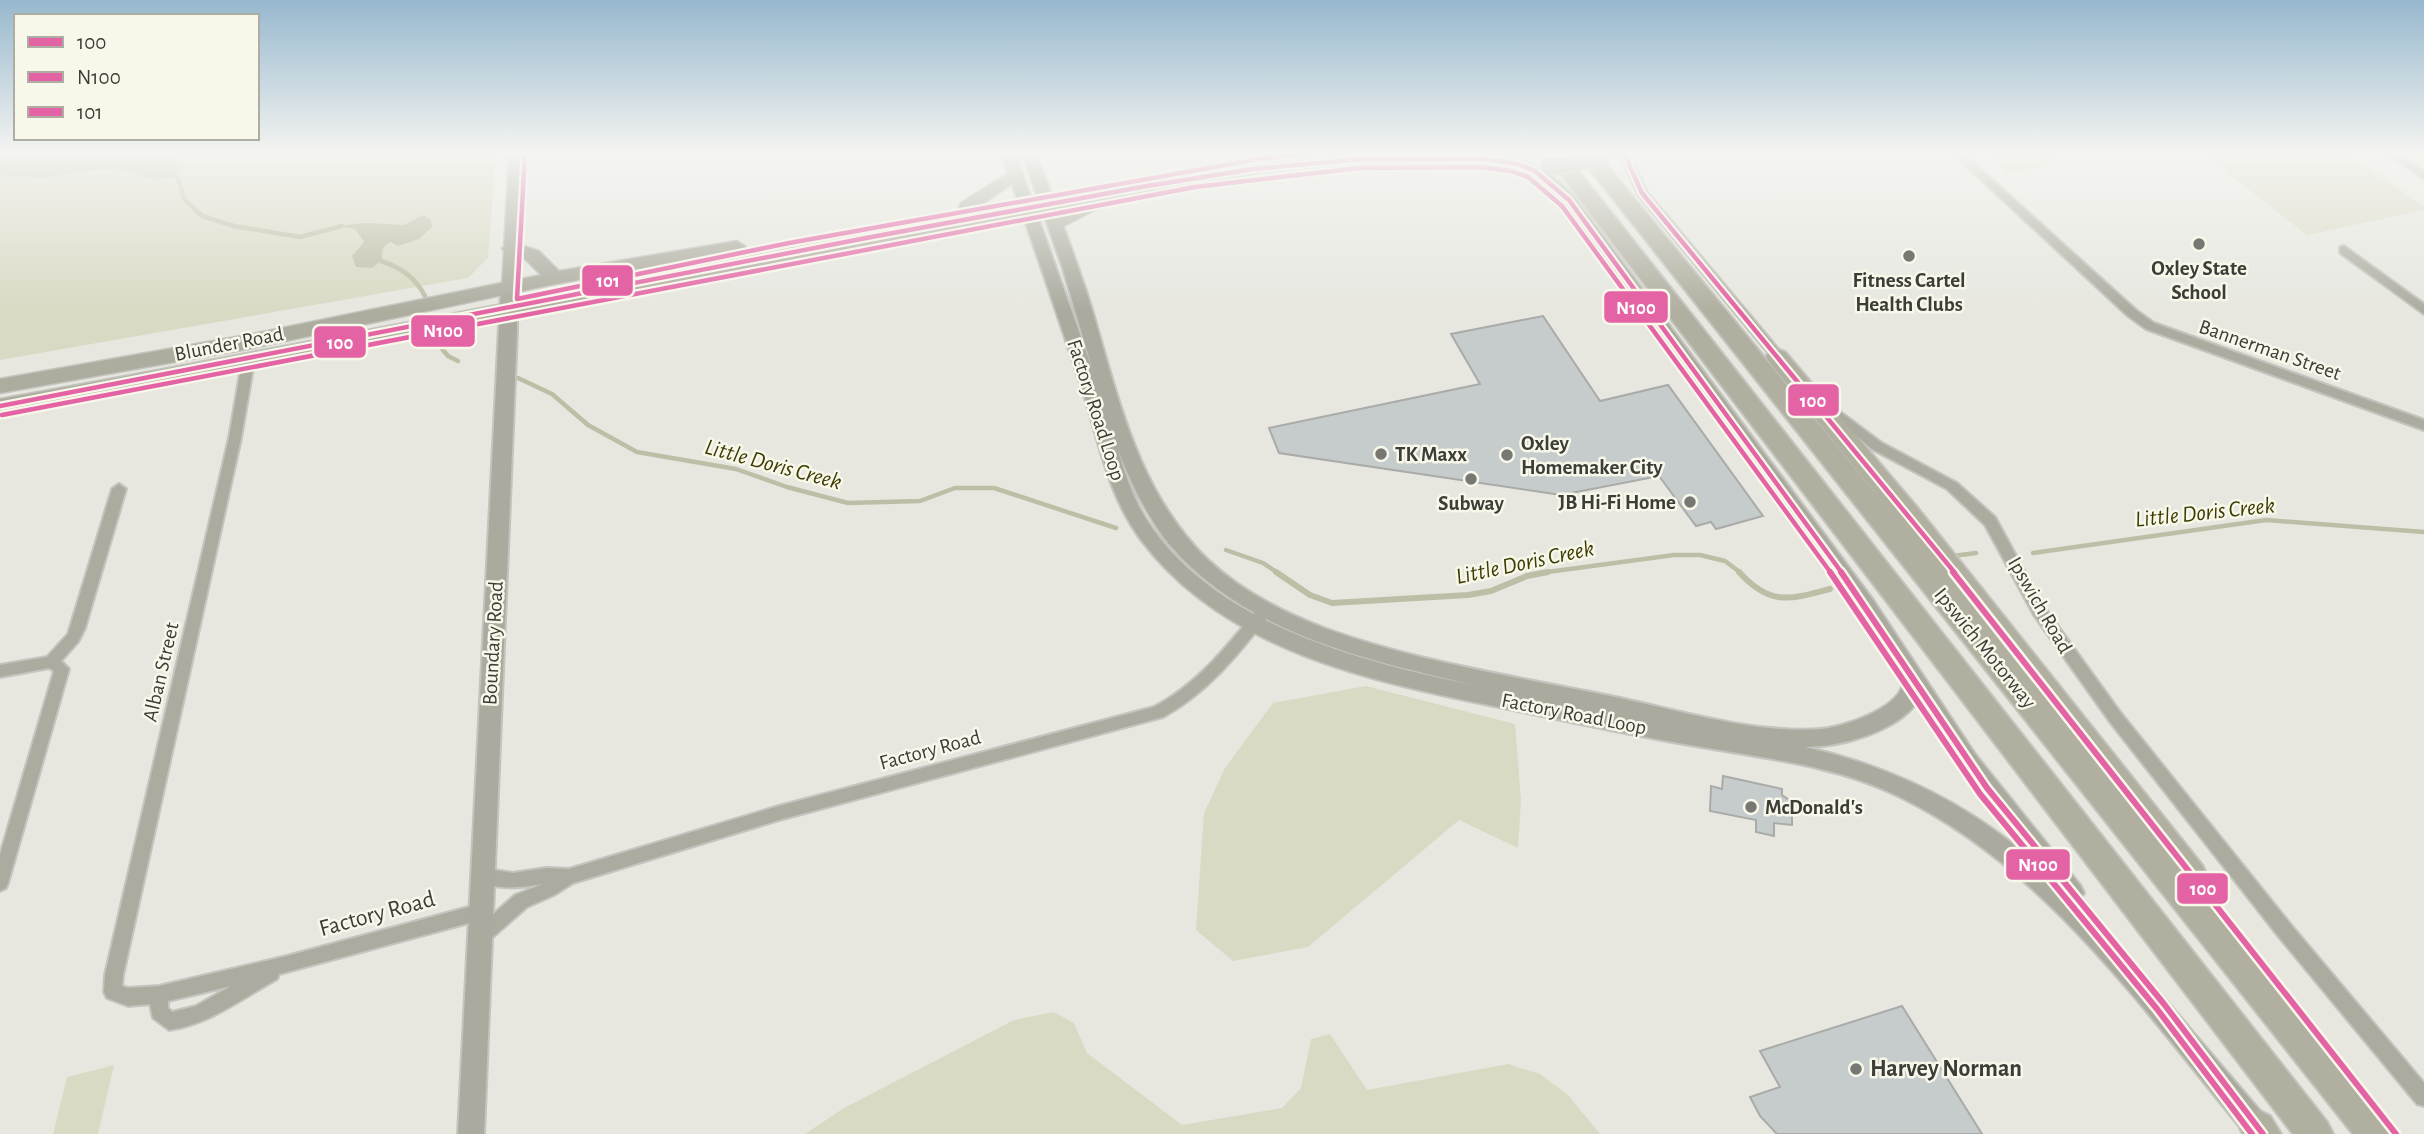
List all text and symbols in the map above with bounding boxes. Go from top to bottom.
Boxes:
legend [14,14,259,140]
text: 100 [77,32,106,53]
text: N100 [77,67,121,88]
text: 101 [77,102,103,123]
marker: Oxley State School [2191,236,2207,252]
marker: Fitness Cartel Health Clubs [1901,248,1917,264]
place label: Oxley State School [2151,258,2247,303]
line badge: 101 [581,264,634,297]
place label: Fitness Cartel Health Clubs [1852,270,1966,315]
text: 101 [596,272,620,291]
line badge: N100 [1603,290,1669,324]
text: N100 [1616,299,1656,318]
line badge: N100 [410,314,476,348]
street label: Bannerman Street [2196,316,2344,384]
text: N100 [423,322,463,341]
street label: Blunder Road [173,323,285,365]
line badge: 100 [313,325,367,359]
text: 100 [327,334,353,353]
street label: Factory Road Loop [1063,337,1129,483]
line badge: 100 [1787,383,1840,417]
text: 100 [1800,392,1826,411]
place label: Oxley Homemaker City [1521,433,1663,478]
water label: Little Doris Creek [702,436,844,494]
place label: TK Maxx [1395,444,1467,465]
marker: TK Maxx [1373,446,1389,462]
marker: Oxley Homemaker City [1499,447,1515,463]
marker: Subway [1463,471,1479,487]
place label: JB Hi-Fi Home [1558,492,1676,513]
place label: Subway [1438,493,1505,514]
marker: JB Hi-Fi Home [1682,494,1698,510]
water label: Little Doris Creek [2134,494,2276,532]
water label: Little Doris Creek [1454,537,1596,589]
street label: Ipswich Road [2004,553,2076,657]
street label: Boundary Road [479,580,507,706]
street label: Ipswich Motorway [1930,584,2040,712]
street label: Alban Street [139,620,183,724]
street label: Factory Road Loop [1500,690,1648,738]
street label: Factory Road [877,726,983,774]
place label: McDonald's [1765,797,1863,818]
marker: McDonald's [1743,799,1759,815]
line badge: N100 [2005,848,2071,881]
text: N100 [2018,856,2058,875]
line badge: 100 [2176,872,2229,905]
text: 100 [2190,880,2216,899]
street label: Factory Road [316,887,438,941]
place label: Harvey Norman [1870,1057,2022,1081]
marker: Harvey Norman [1848,1061,1864,1077]

